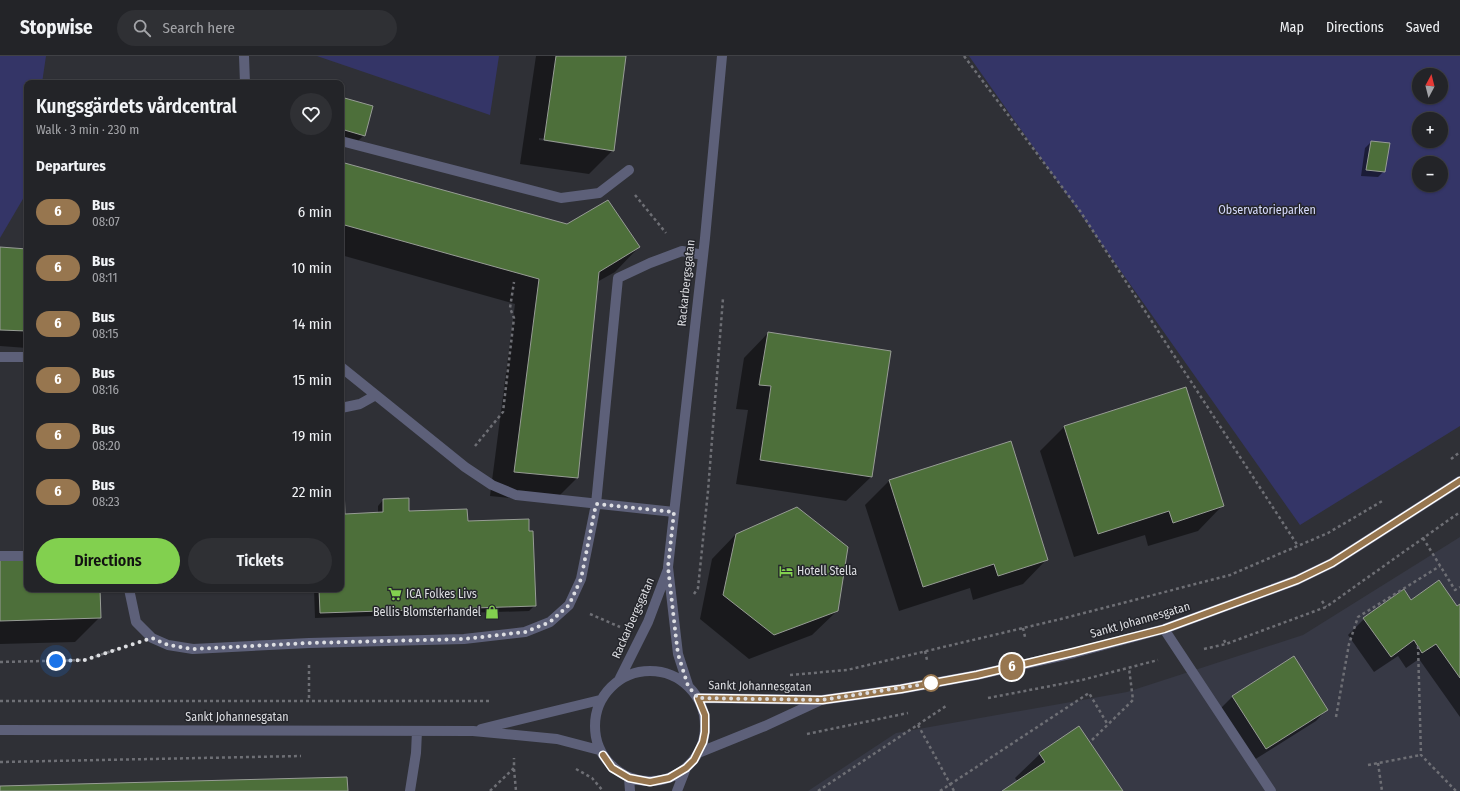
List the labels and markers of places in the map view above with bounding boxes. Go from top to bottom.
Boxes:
hotel icon: Hotell Stella [778,563,794,579]
place label: Hotell Stella [797,564,857,578]
supermarket icon: ICA Folkes Livs [387,586,403,602]
place label: ICA Folkes Livs [406,587,477,601]
shop icon: Bellis Blomsterhandel [484,604,500,620]
place label: Bellis Blomsterhandel [373,605,481,619]
unlabelled marker [922,674,940,692]

